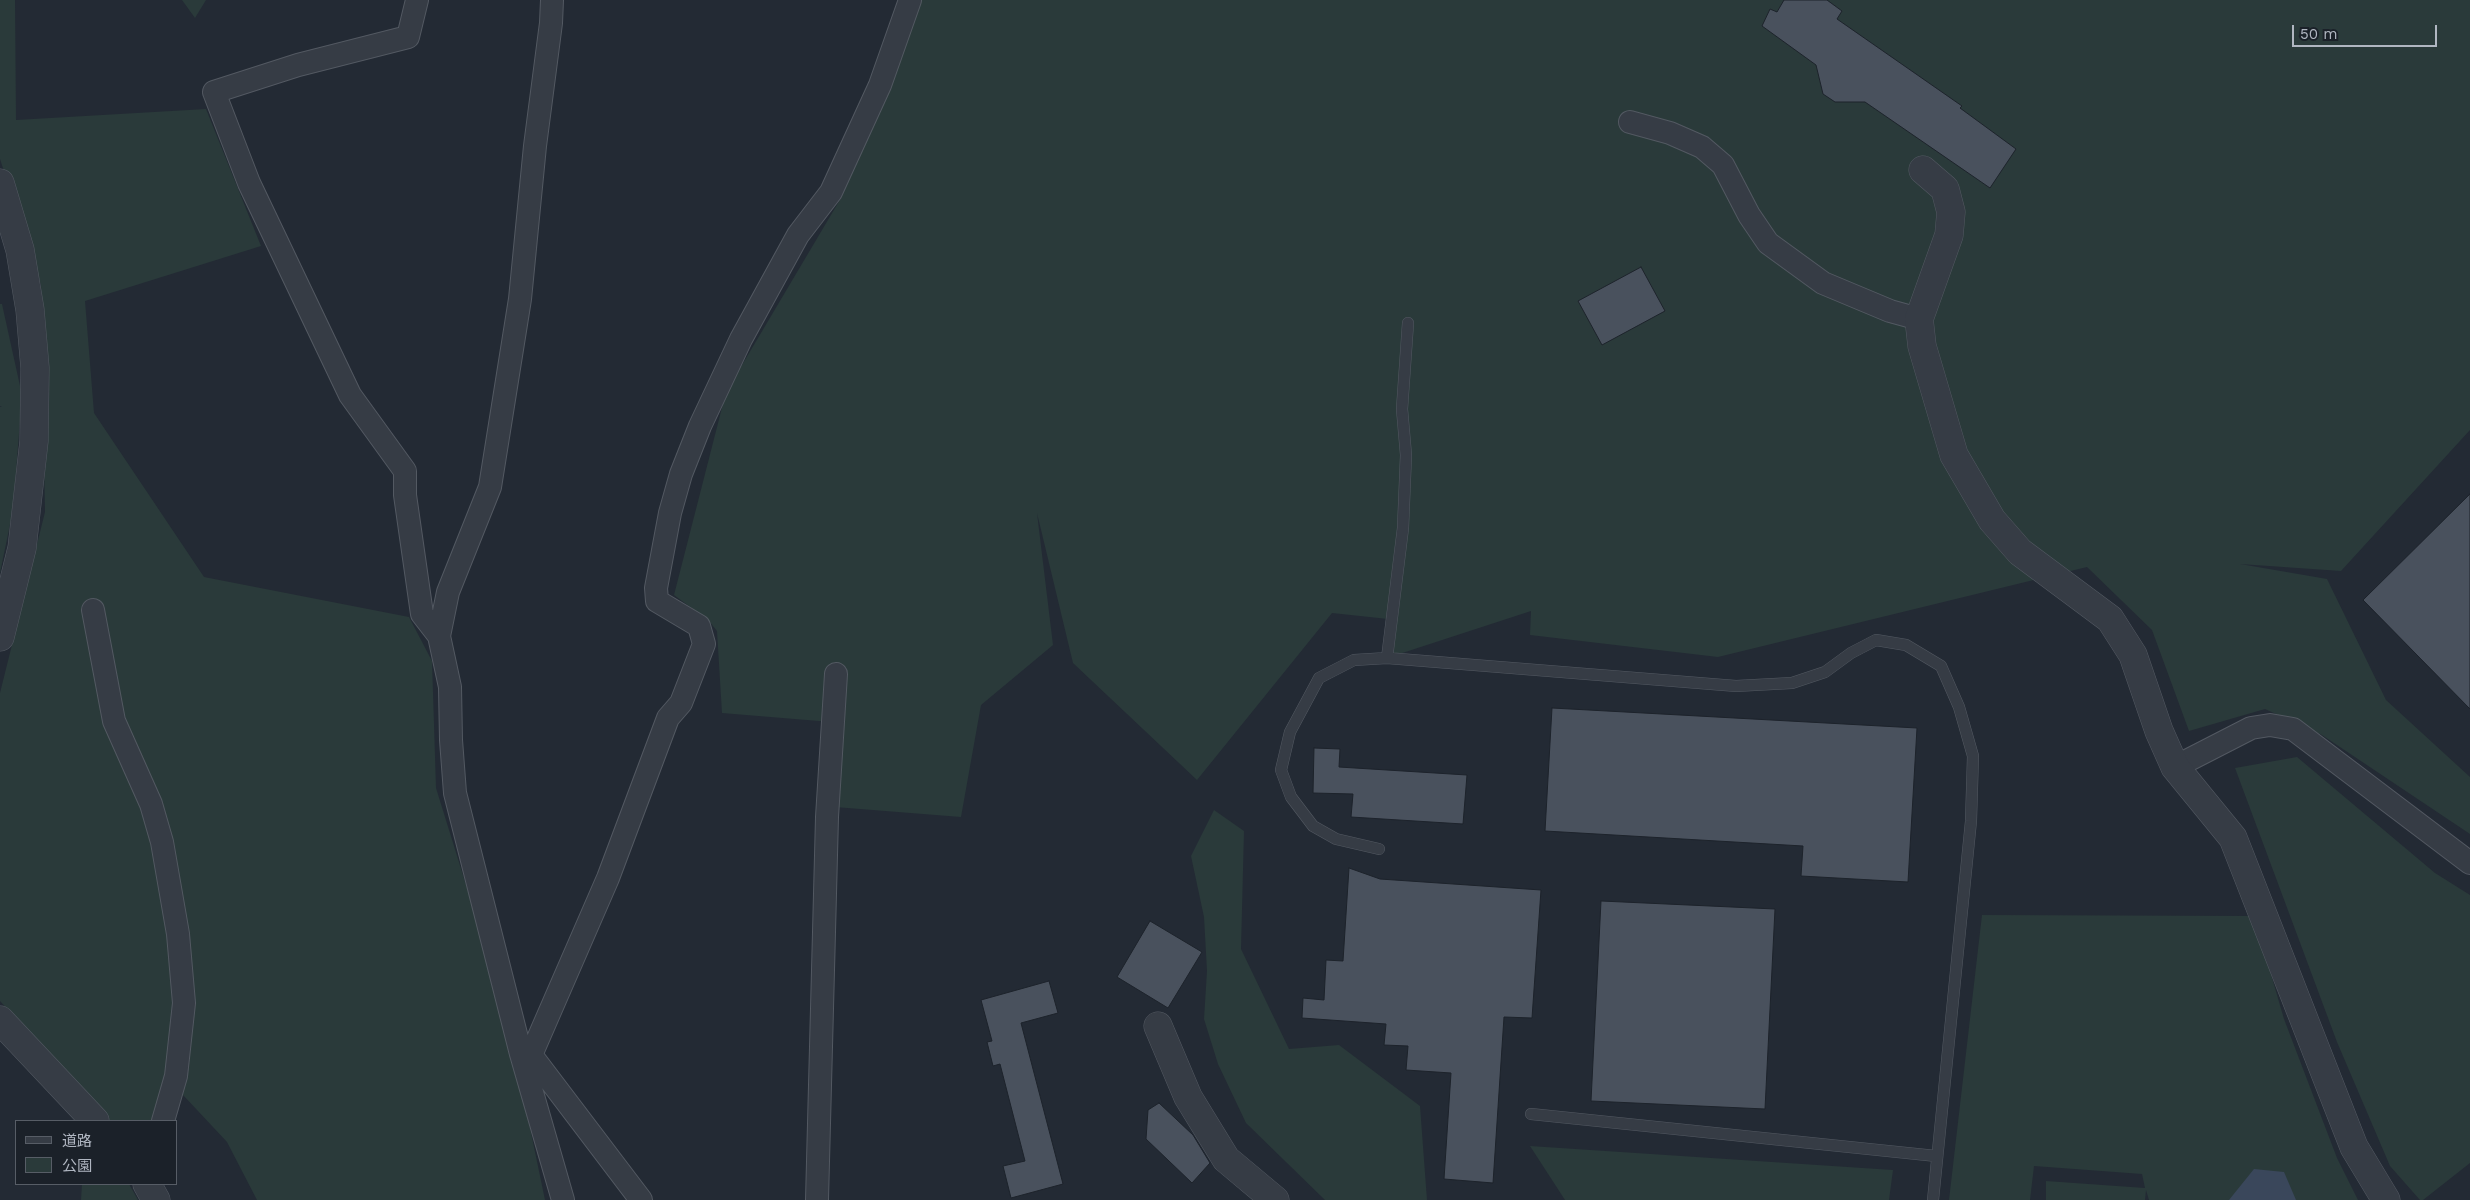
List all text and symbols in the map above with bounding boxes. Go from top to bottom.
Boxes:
scale bar [2295,15,2440,47]
text: 50 m [2300,25,2337,43]
legend [15,1120,178,1185]
text: 道路 [62,1132,92,1150]
text: 公園 [62,1157,92,1175]

